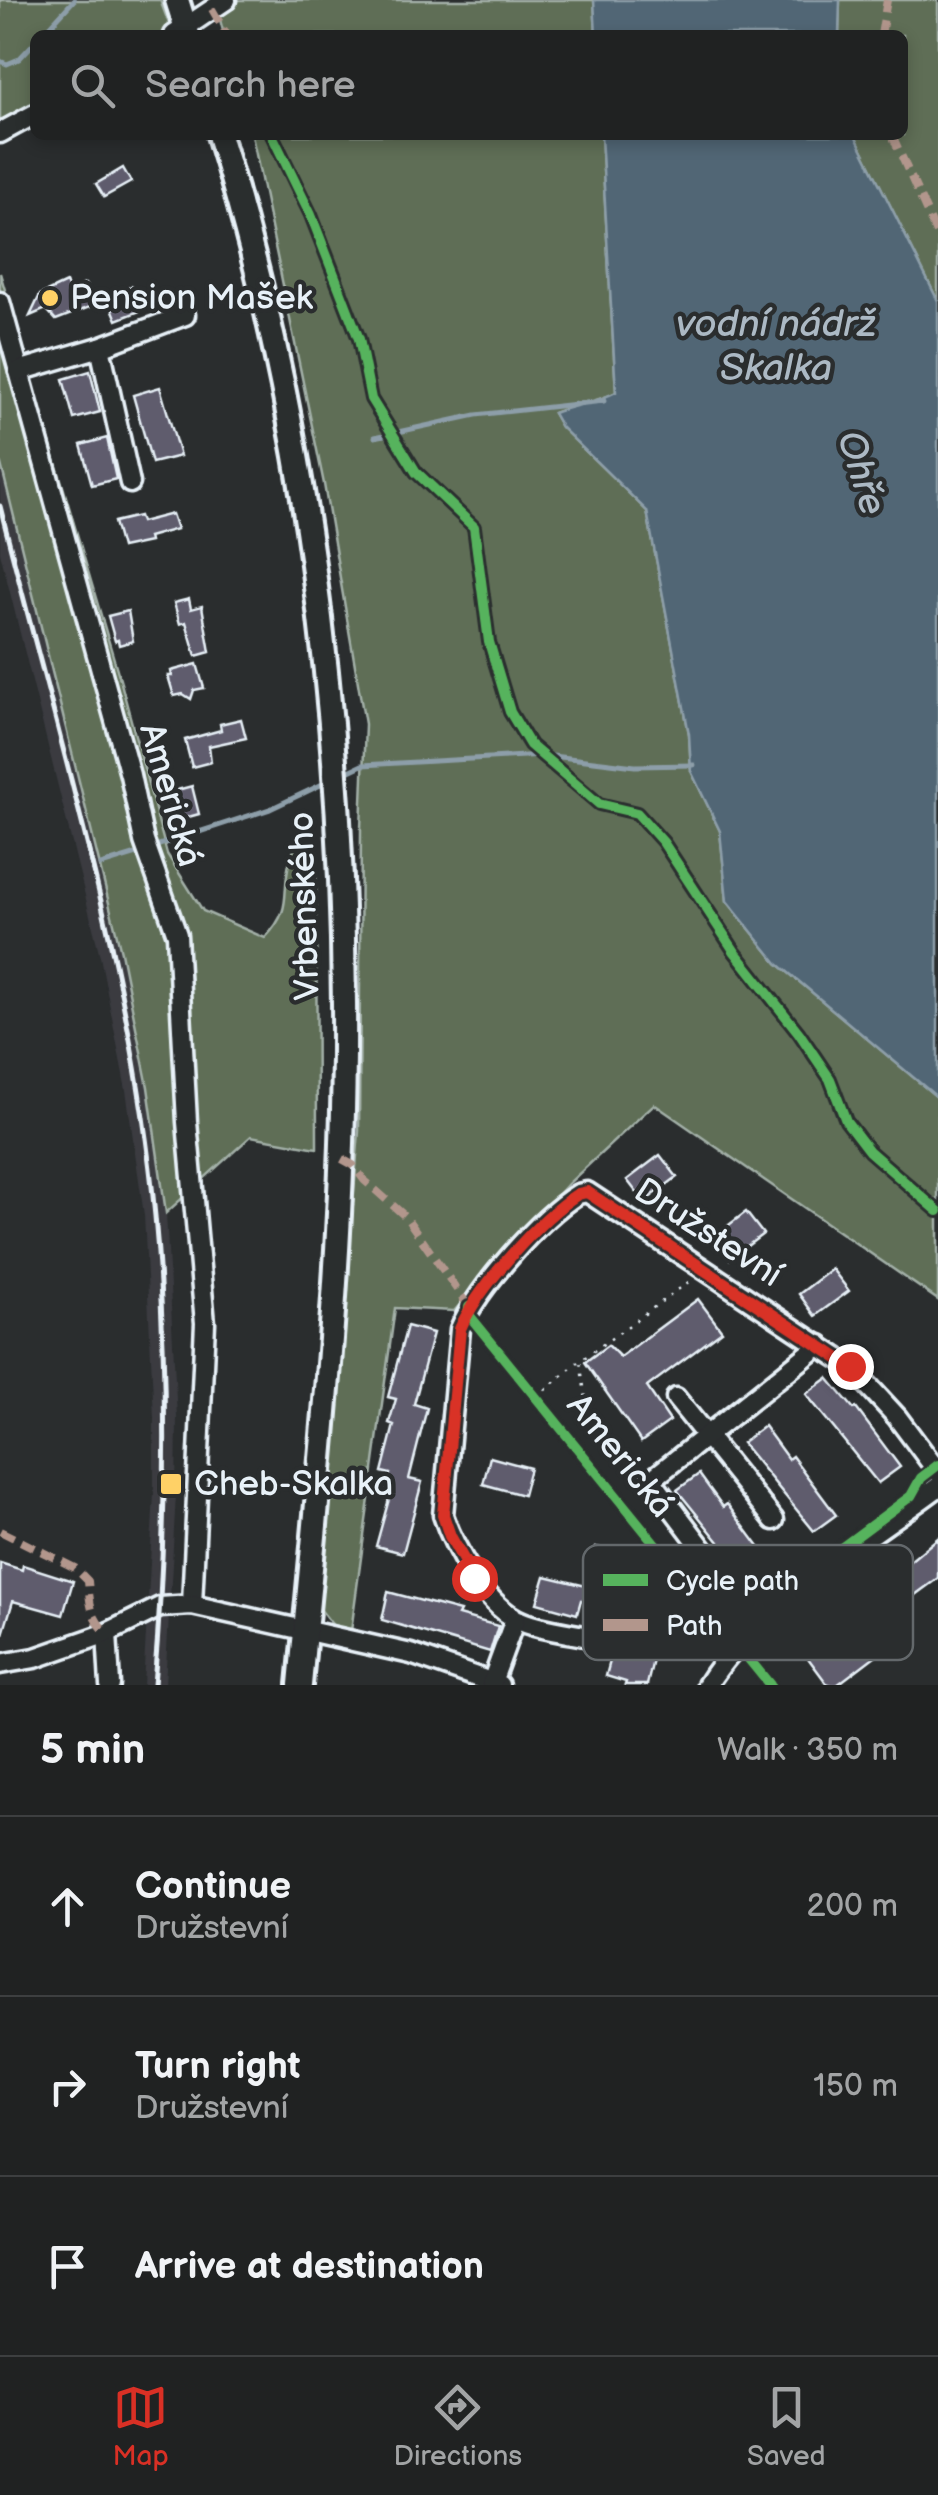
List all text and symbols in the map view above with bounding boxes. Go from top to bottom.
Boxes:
search box [30,30,908,140]
icon: search [65,58,120,113]
text: Search here [145,63,356,108]
place label: Pension Mašek [70,277,314,320]
marker: Pension Mašek [39,287,61,309]
water label: vodní nádrž Skalka [676,302,877,391]
water label: Ohře [827,425,895,521]
street label: Americká [129,718,211,872]
street label: Vrbenského [280,811,330,1001]
street label: Družstevní [626,1169,791,1297]
route end [828,1344,874,1390]
street label: Americká [557,1385,683,1527]
place label: Cheb-Skalka [194,1463,393,1506]
marker: Cheb-Skalka [158,1471,184,1497]
legend [583,1545,913,1660]
route start [452,1556,498,1602]
text: Cycle path [666,1565,799,1598]
text: Path [666,1610,722,1643]
text: 5 min [40,1725,145,1776]
text: Walk · 350 m [717,1731,898,1770]
text: Continue [135,1864,291,1909]
icon: ahead [40,1879,95,1934]
text: 200 m [806,1887,898,1926]
text: Družstevní [135,1909,288,1948]
text: Turn right [135,2044,300,2089]
icon: right [40,2059,95,2114]
text: 150 m [813,2067,898,2106]
text: Družstevní [135,2089,288,2128]
icon: arrive [40,2239,95,2294]
text: Arrive at destination [135,2244,484,2289]
tab: Map [112,2380,169,2473]
tab: Directions [393,2380,522,2473]
tab: Saved [747,2380,826,2473]

